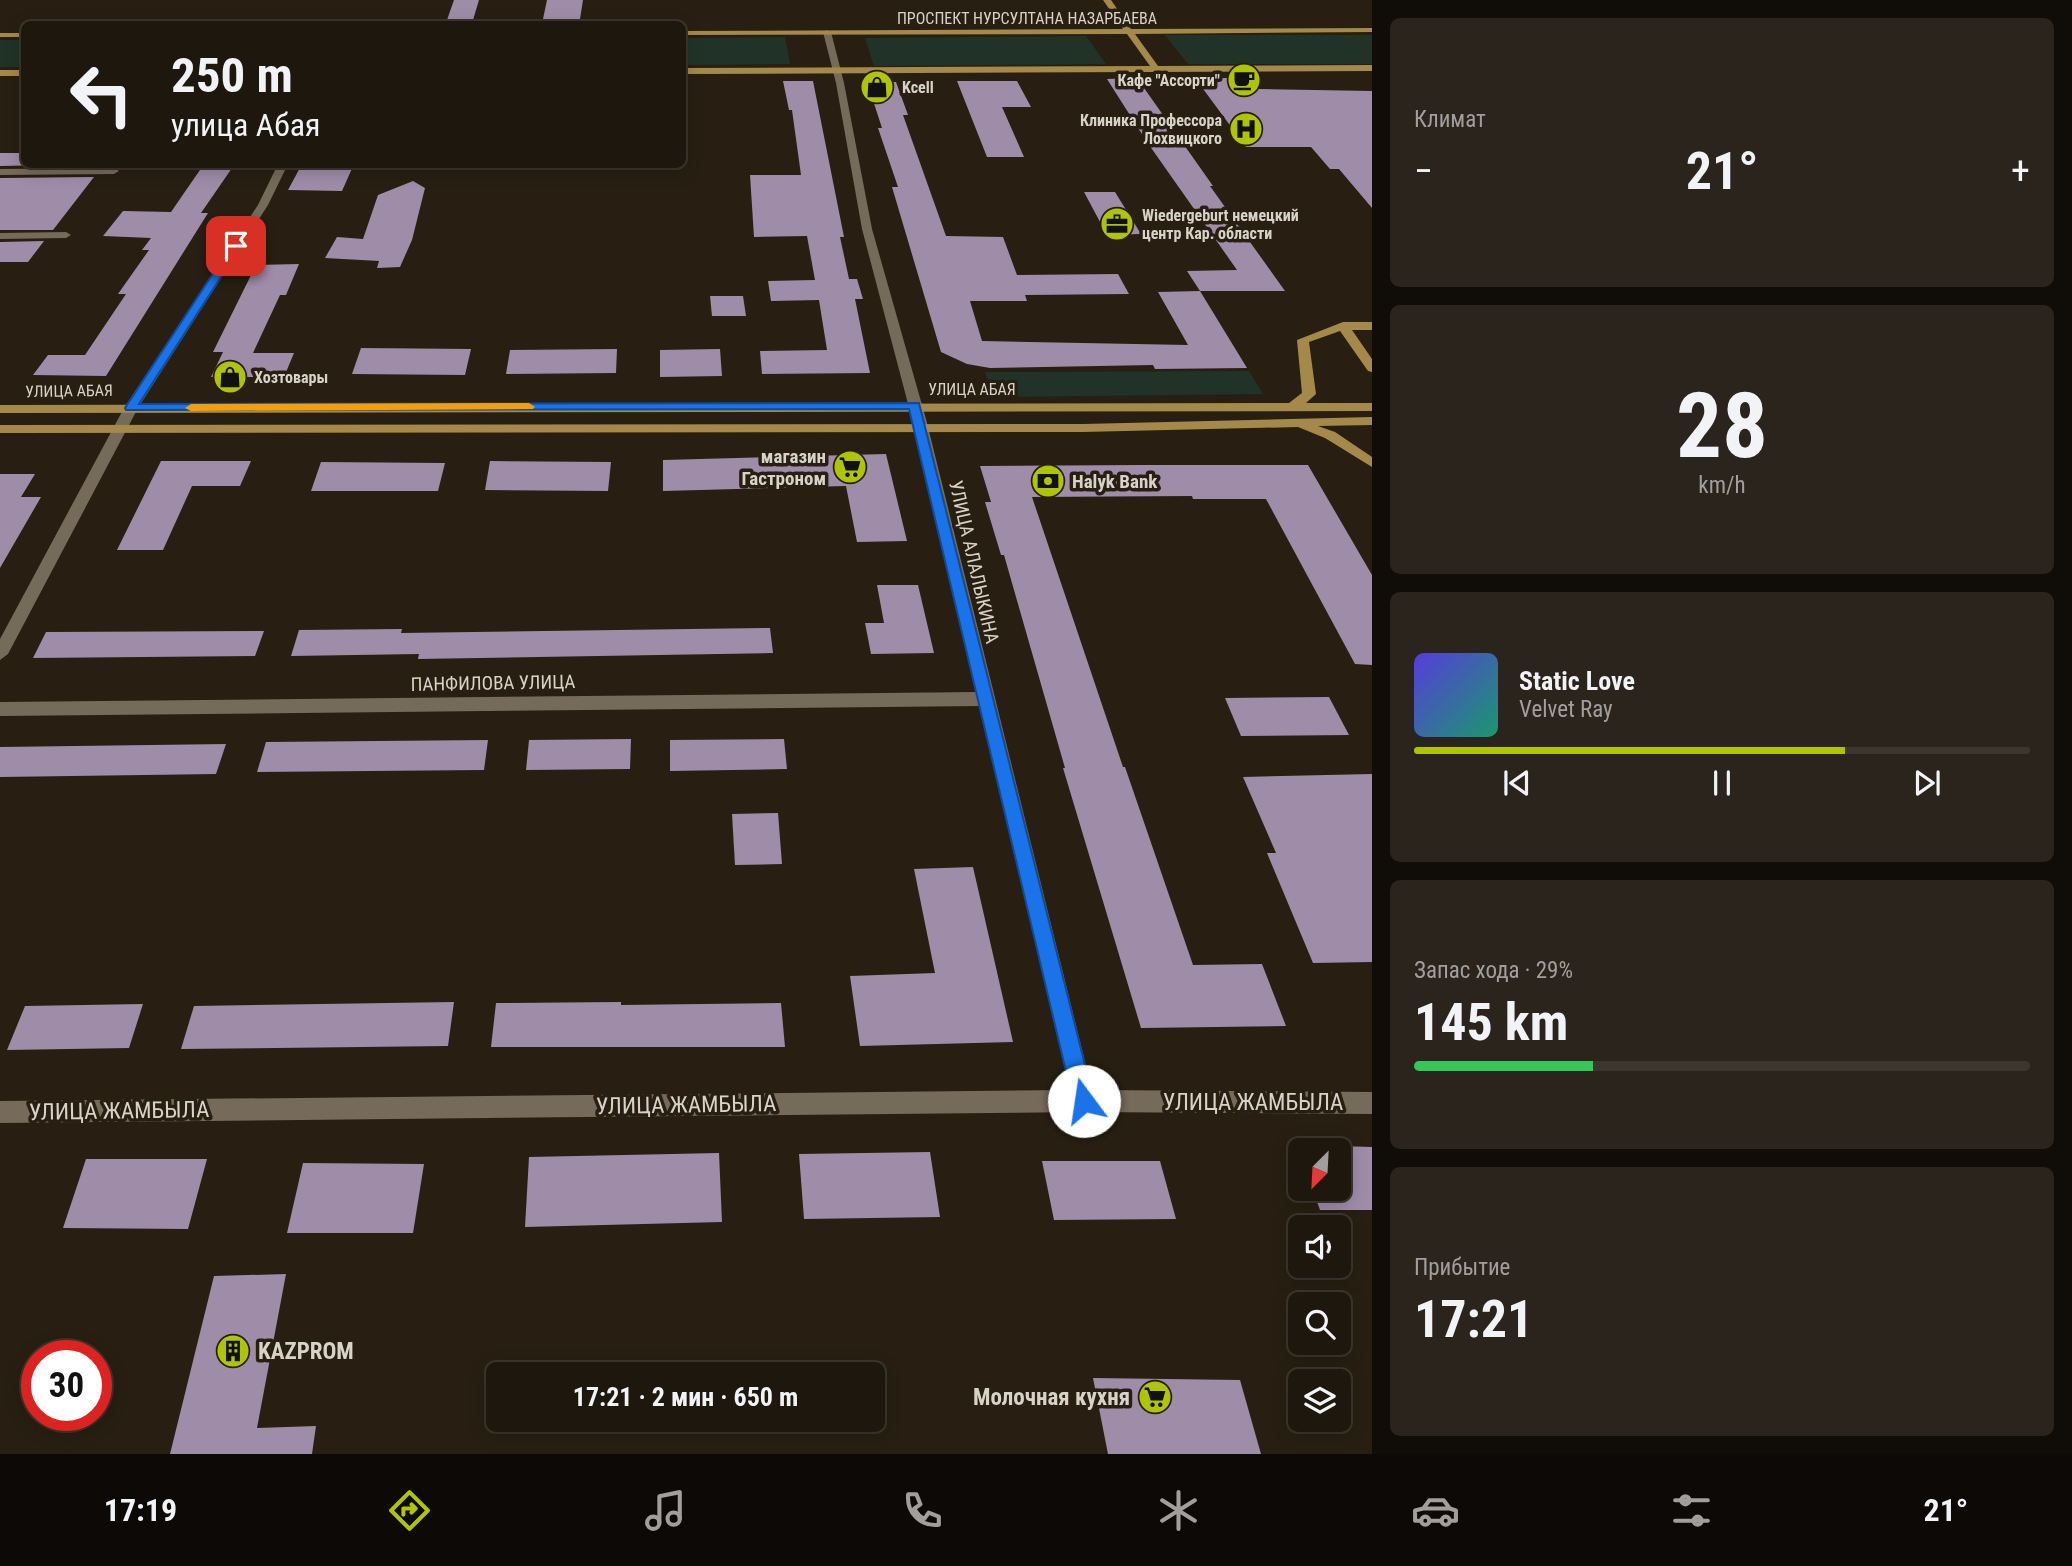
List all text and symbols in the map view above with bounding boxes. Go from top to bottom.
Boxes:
street label: ПРОСПЕКТ НУРСУЛТАНА НАЗАРБАЕВА [897,9,1157,28]
text: 250 m [171,47,293,104]
icon: left [56,49,147,140]
cafe icon: Кафе "Ассорти" [1225,61,1263,99]
shop icon: Kcell [858,68,896,106]
place label: Кафе "Ассорти" [1118,71,1220,90]
place label: Kcell [902,78,934,97]
text: улица Абая [171,106,321,144]
text: Климат [1414,106,1486,133]
hospital icon: Клиника Профессора Лохвицкого [1227,110,1265,148]
place label: Клиника Профессора Лохвицкого [1080,111,1222,148]
text: 21° [1686,141,1758,202]
text: − [1414,149,1433,193]
text: + [2011,149,2030,193]
office icon: Wiedergeburt немецкий центр Кар. области [1098,205,1136,243]
place label: Wiedergeburt немецкий центр Кар. области [1142,206,1299,243]
pin [206,216,266,276]
icon: arrive [217,227,255,265]
shop icon: Хозтовары [211,358,249,396]
place label: Хозтовары [254,368,328,387]
text: 28 [1676,373,1768,479]
street label: УЛИЦА АБАЯ [928,380,1016,399]
street label: УЛИЦА АБАЯ [25,381,113,401]
place label: магазин Гастроном [741,445,826,490]
supermarket icon: магазин Гастроном [831,448,869,486]
bank icon: Halyk Bank [1029,462,1067,500]
place label: Halyk Bank [1072,470,1158,493]
text: km/h [1698,472,1746,499]
street label: УЛИЦА АЛАЛЫКИНА [944,478,1004,646]
text: Static Love [1519,666,1635,696]
street label: ПАНФИЛОВА УЛИЦА [410,670,576,696]
text: Velvet Ray [1519,696,1613,723]
icon: previous [1498,764,1536,802]
icon: pause [1703,764,1741,802]
icon: next [1908,764,1946,802]
text: Запас хода · 29% [1414,957,1573,984]
text: 145 km [1414,992,1568,1053]
position arrow [1047,1064,1121,1138]
street label: УЛИЦА ЖАМБЫЛА [1163,1089,1343,1116]
street label: УЛИЦА ЖАМБЫЛА [596,1090,776,1120]
street label: УЛИЦА ЖАМБЫЛА [29,1096,209,1126]
north arrow [1288,1138,1351,1200]
map controls [1288,1138,1351,1432]
button: sound [1288,1215,1351,1278]
text: Прибытие [1414,1254,1510,1281]
text: 17:21 [1414,1289,1533,1350]
button: search [1288,1292,1351,1355]
building icon: KAZPROM [214,1332,252,1370]
place label: KAZPROM [258,1338,354,1365]
speed limit sign: 30 [21,1340,112,1431]
button: layers [1288,1369,1351,1432]
supermarket icon: Молочная кухня [1136,1378,1174,1416]
text: 17:21 · 2 мин · 650 m [573,1382,798,1412]
place label: Молочная кухня [973,1384,1130,1411]
icon: directions [385,1486,434,1535]
icon: music [641,1486,690,1535]
icon: phone [898,1486,947,1535]
icon: climate [1154,1486,1203,1535]
icon: car [1411,1486,1460,1535]
icon: filters [1667,1486,1716,1535]
text: 17:19 [104,1491,177,1529]
text: 21° [1923,1491,1968,1529]

